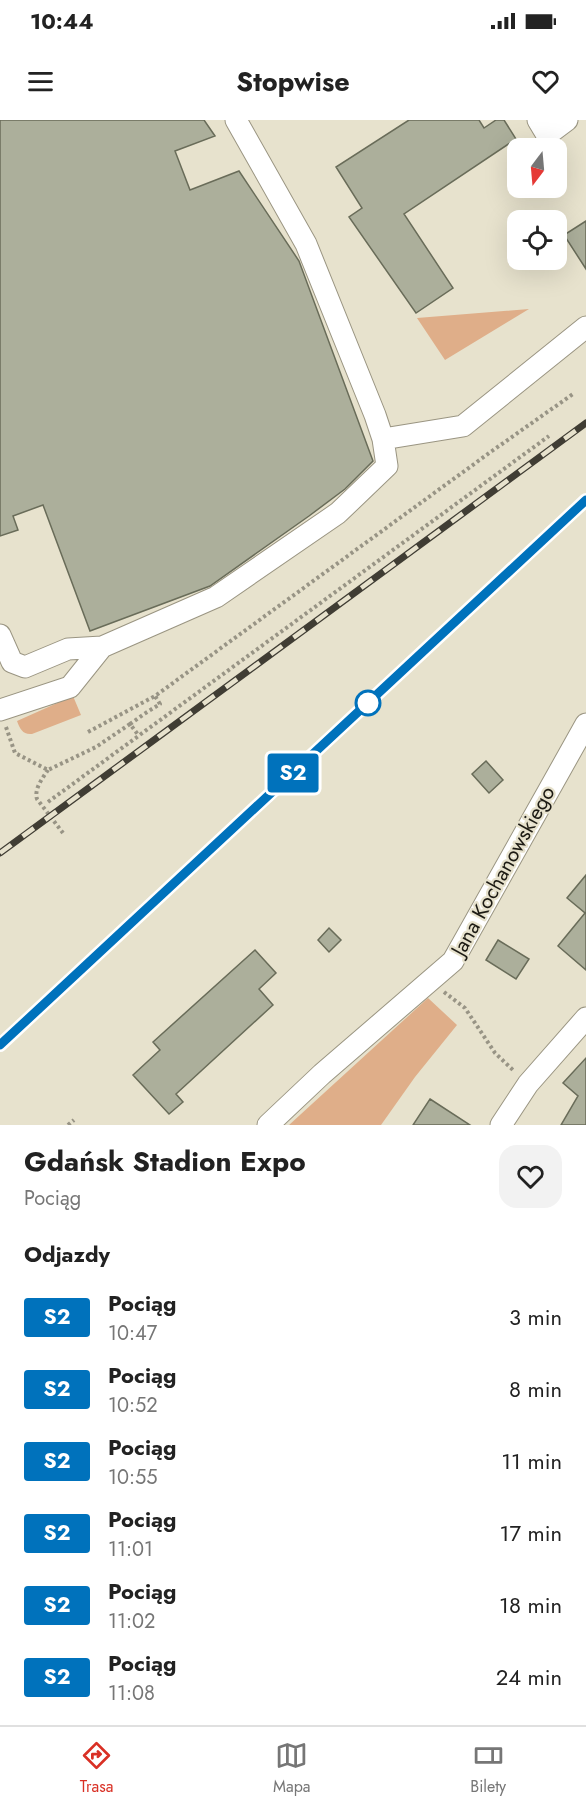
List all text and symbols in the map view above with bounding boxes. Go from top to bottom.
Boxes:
text: 10:44 [30,5,94,37]
text: Stopwise [236,62,350,101]
icon: menu [24,65,57,98]
icon: heart [529,65,562,98]
north arrow [507,138,567,198]
map controls [507,138,567,270]
button: locate [507,210,567,270]
unlabelled marker [355,690,381,716]
line badge: S2 [266,754,320,792]
text: S2 [280,758,306,788]
street label: Jana Kochanowskiego [442,781,562,964]
text: Gdańsk Stadion Expo [24,1141,306,1182]
button: heart [499,1145,562,1208]
text: Pociąg [24,1184,81,1213]
text: Odjazdy [24,1238,110,1270]
text: Pociąg [108,1287,176,1319]
text: 3 min [509,1301,562,1333]
text: S2 [44,1302,70,1332]
text: 10:47 [108,1319,157,1348]
text: Pociąg [108,1359,176,1391]
text: 8 min [509,1373,562,1405]
text: S2 [44,1374,70,1404]
text: 10:52 [108,1391,158,1420]
text: Pociąg [108,1431,176,1463]
text: 11 min [501,1445,562,1477]
text: S2 [44,1446,70,1476]
text: 10:55 [108,1463,158,1492]
text: Pociąg [108,1503,176,1535]
text: 17 min [500,1517,562,1549]
text: S2 [44,1518,70,1548]
text: 11:01 [108,1535,153,1564]
text: Pociąg [108,1575,176,1607]
text: 18 min [499,1589,562,1621]
text: S2 [44,1590,70,1620]
text: 11:02 [108,1607,155,1636]
text: Pociąg [108,1647,176,1679]
text: 24 min [496,1661,562,1693]
text: S2 [44,1662,70,1692]
text: 11:08 [108,1679,155,1708]
tab: Trasa [80,1739,113,1798]
tab: Mapa [273,1739,311,1798]
tab: Bilety [470,1739,506,1798]

